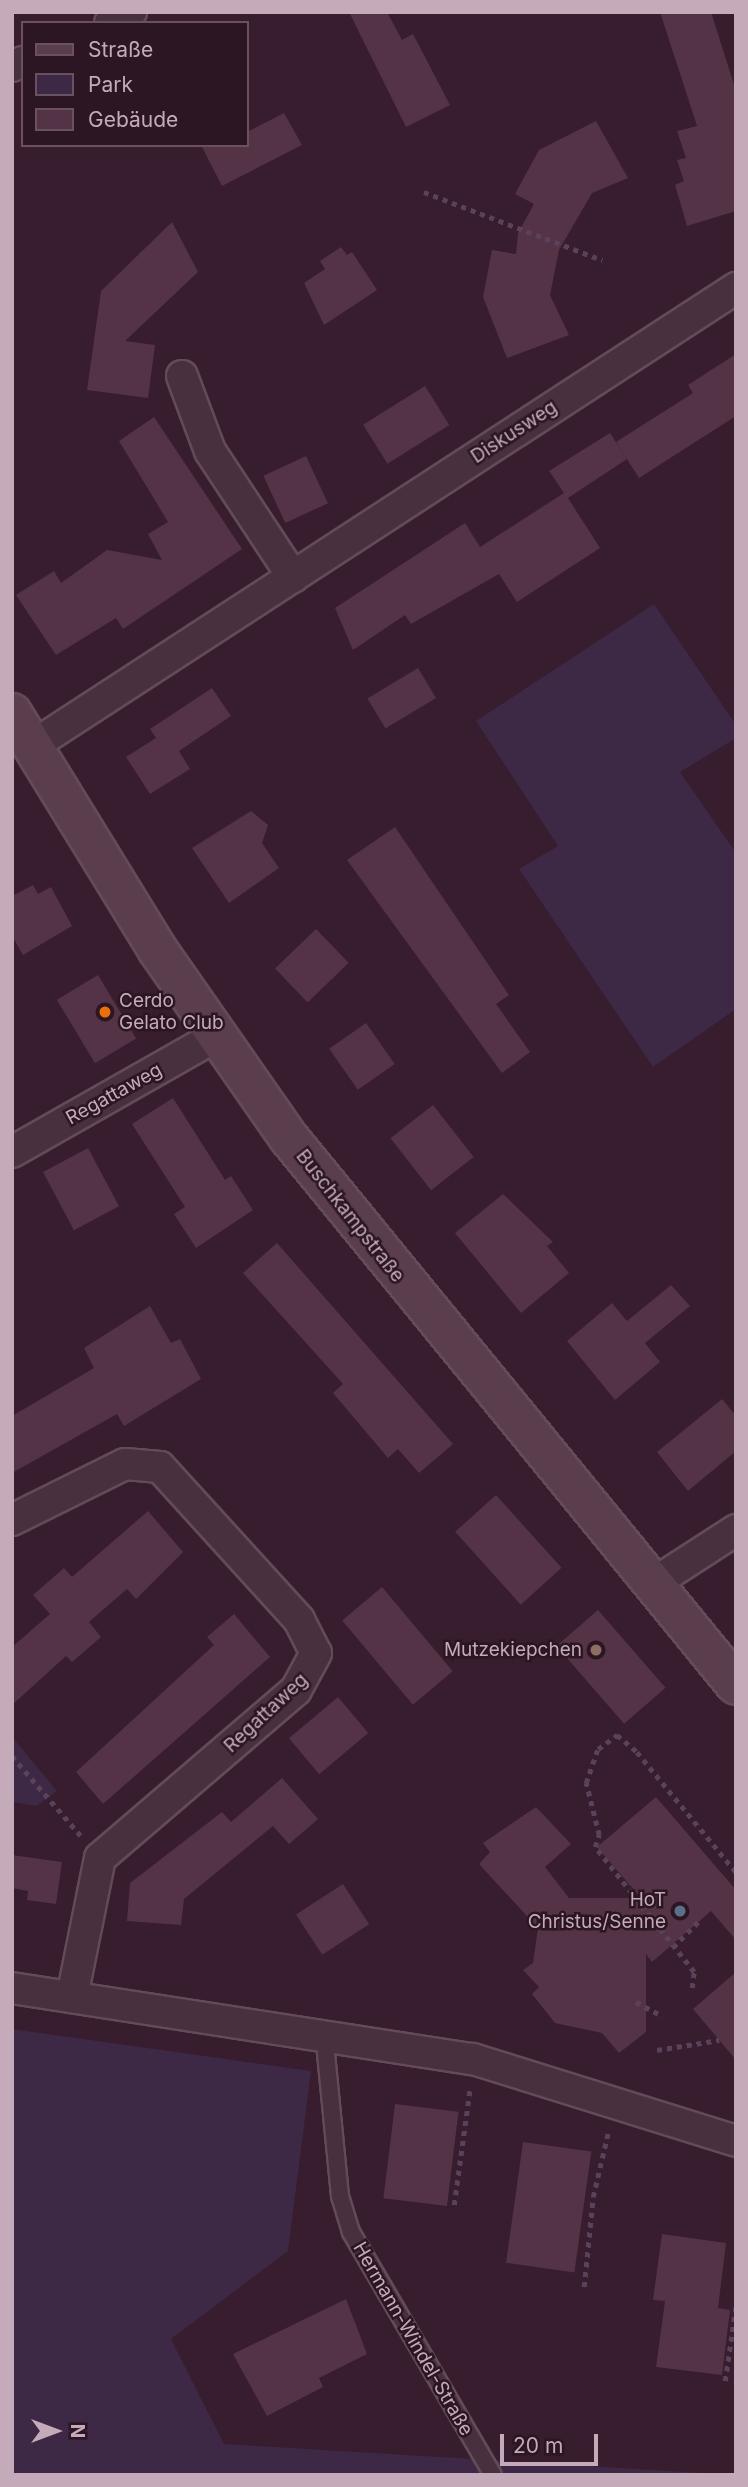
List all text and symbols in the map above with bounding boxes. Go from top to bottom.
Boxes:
legend [21,21,248,147]
text: Straße [88,37,153,62]
text: Park [88,72,133,97]
text: Gebäude [88,107,178,132]
street label: Diskusweg [467,396,561,468]
place label: Cerdo Gelato Club [119,990,224,1034]
marker: Cerdo Gelato Club [97,1004,113,1020]
street label: Regattaweg [62,1058,166,1130]
street label: Buschkampstraße [291,1145,409,1287]
place label: Mutzekiepchen [444,1639,582,1661]
marker: Mutzekiepchen [588,1642,604,1658]
street label: Regattaweg [219,1669,313,1757]
place label: HoT Christus/Senne [528,1889,666,1933]
marker: HoT Christus/Senne [672,1903,688,1919]
street label: Hermann-Windel-Straße [348,2238,478,2440]
north arrow [21,2396,91,2466]
scale bar [503,2420,601,2464]
text: N [66,2424,89,2438]
text: 20 m [513,2433,563,2458]

